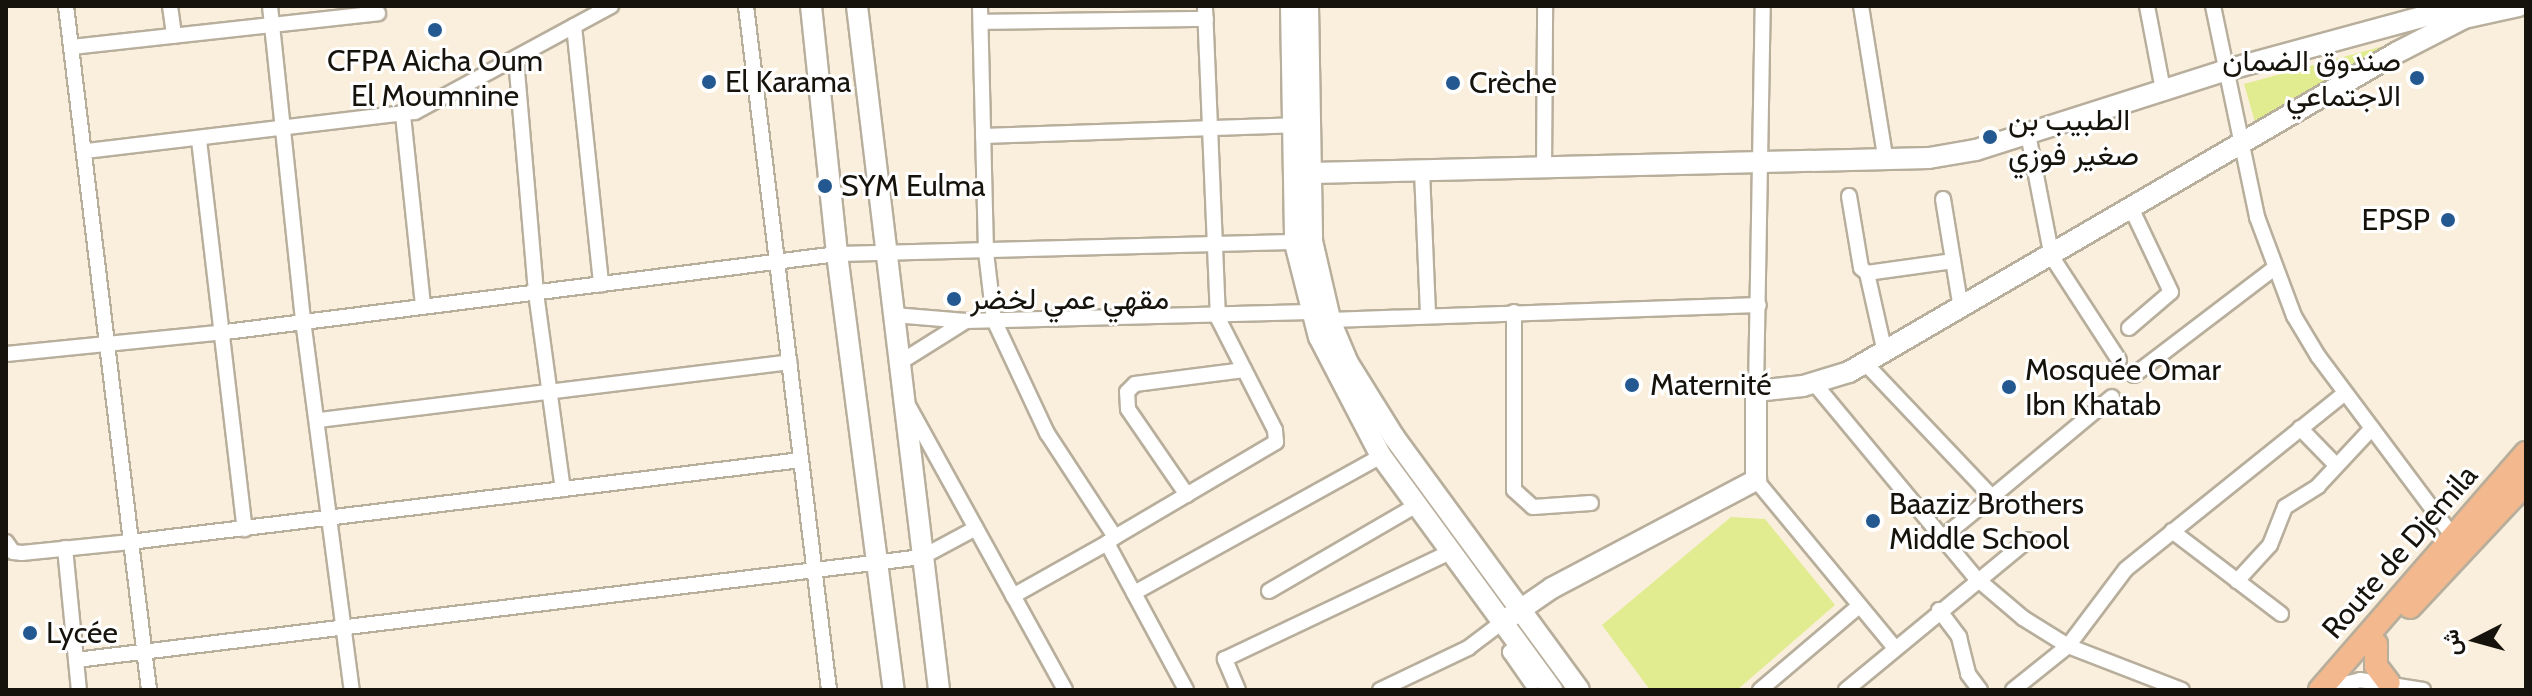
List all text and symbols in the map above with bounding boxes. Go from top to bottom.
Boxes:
marker: CFPA Aicha Oum El Moumnine [426,21,444,39]
place label: CFPA Aicha Oum El Moumnine [327,43,543,114]
place label: صندوق الضمان الاجتماعي [2222,43,2401,114]
place label: El Karama [725,64,851,100]
place label: Crèche [1469,65,1557,101]
marker: صندوق الضمان الاجتماعي [2408,69,2426,87]
marker: El Karama [700,73,718,91]
marker: Crèche [1444,74,1462,92]
place label: الطبيب بن صغير فوزي [2008,102,2139,172]
marker: الطبيب بن صغير فوزي [1979,126,2001,148]
place label: SYM Eulma [841,168,986,204]
marker: SYM Eulma [816,177,834,195]
place label: EPSP [2362,202,2430,238]
marker: EPSP [2437,209,2459,231]
place label: مقهي عمي لخضر [970,281,1169,317]
marker: مقهي عمي لخضر [945,290,963,308]
place label: Mosquée Omar Ibn Khatab [2025,352,2221,422]
place label: Maternité [1650,367,1772,403]
marker: Maternité [1621,374,1643,396]
marker: Mosquée Omar Ibn Khatab [2000,378,2018,396]
street label: Route de Djemila [2315,458,2485,646]
place label: Baaziz Brothers Middle School [1889,486,2084,556]
marker: Baaziz Brothers Middle School [1864,512,1882,530]
north arrow [2436,600,2516,680]
place label: Lycée [46,615,118,651]
marker: Lycée [21,624,39,642]
text: ش [2437,628,2466,657]

